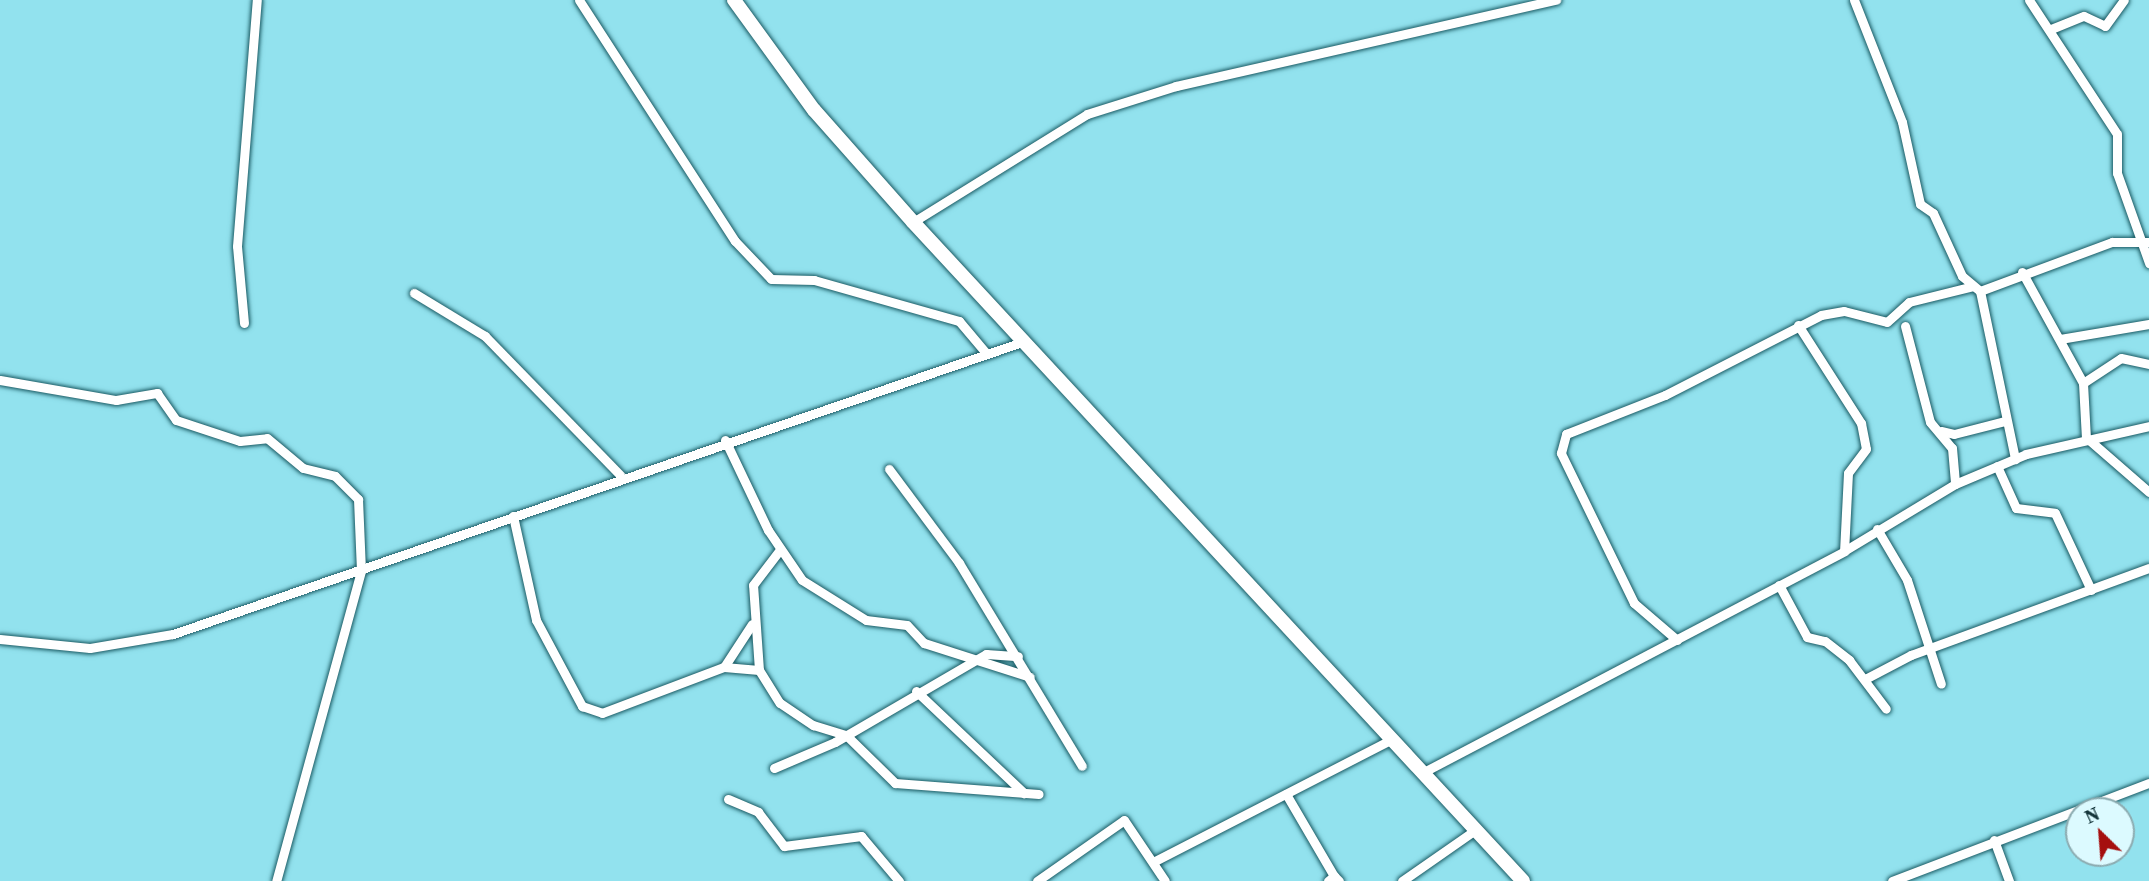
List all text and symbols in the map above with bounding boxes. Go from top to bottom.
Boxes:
north arrow [2065,797,2135,867]
text: N [2080,800,2104,829]

